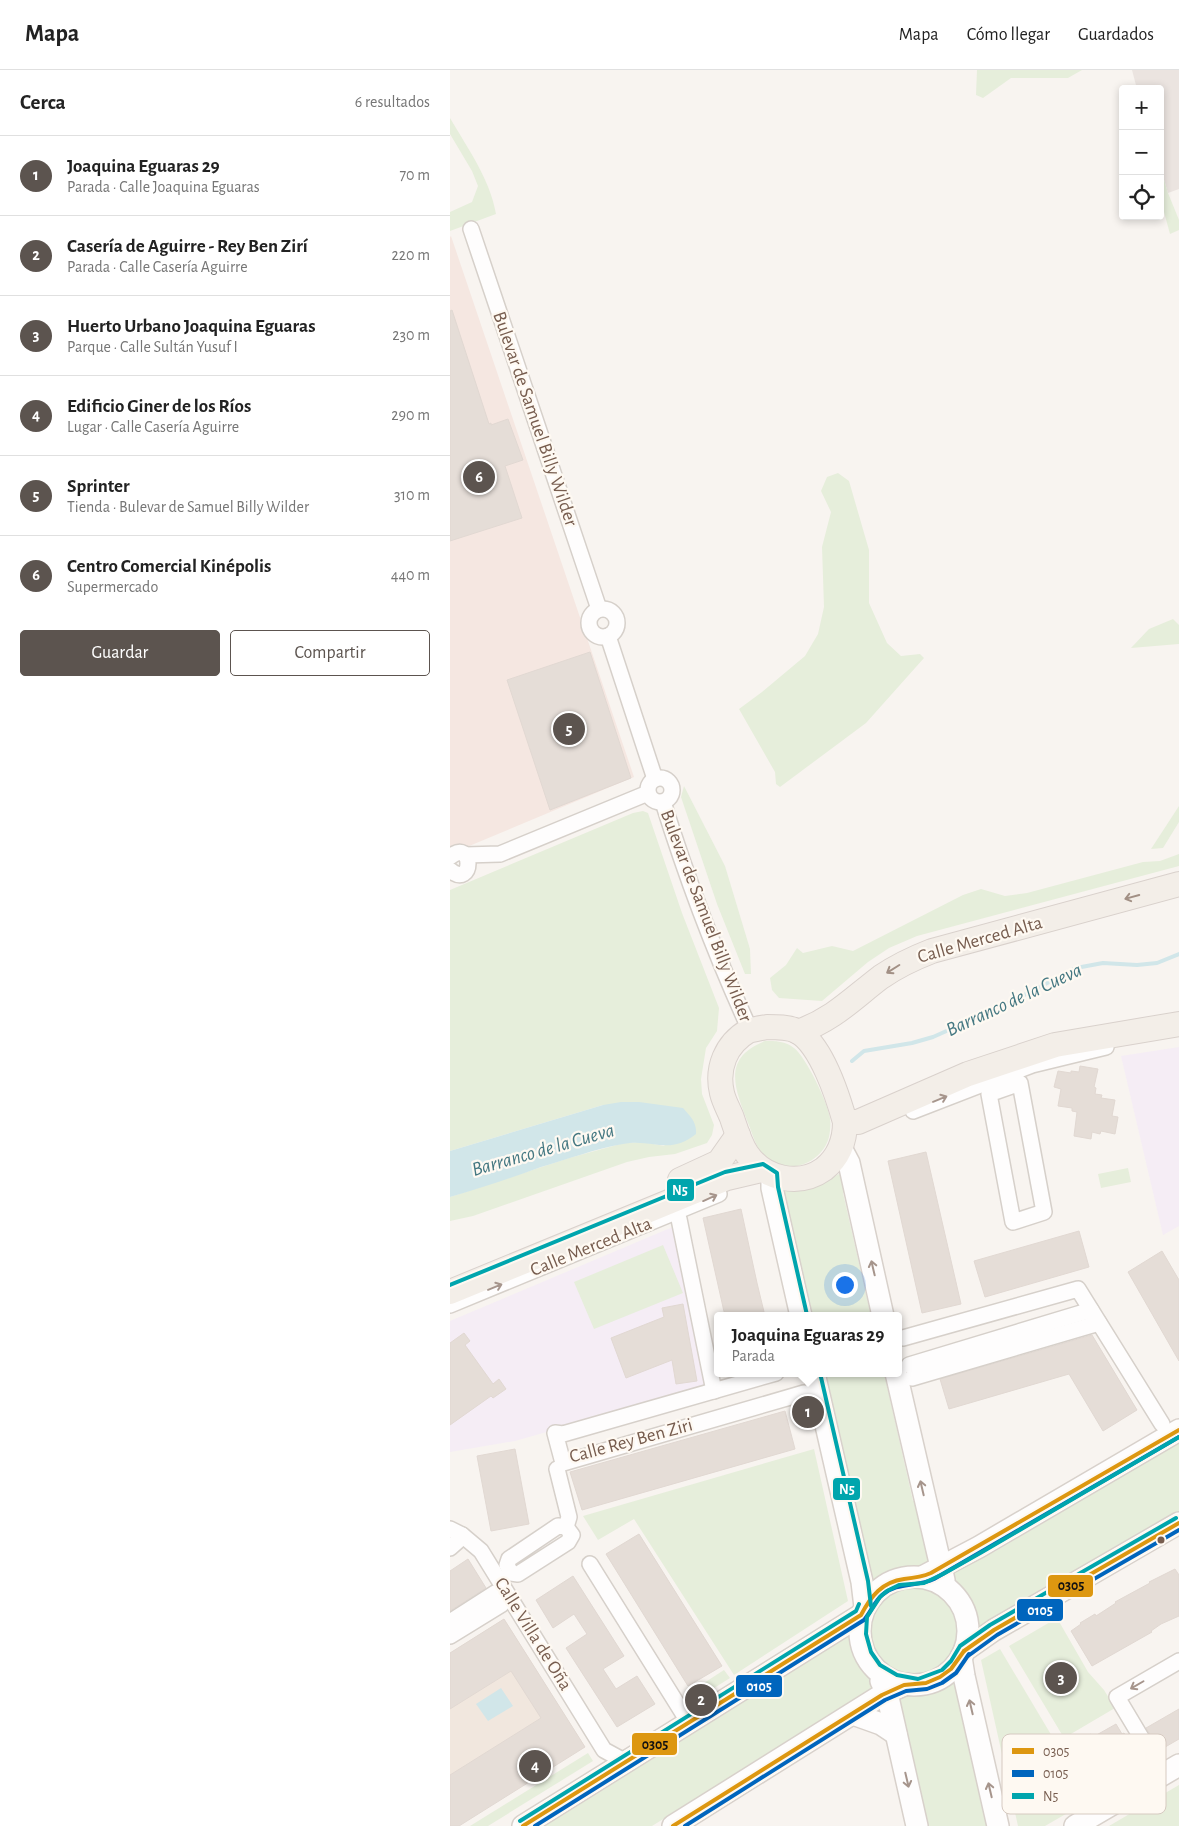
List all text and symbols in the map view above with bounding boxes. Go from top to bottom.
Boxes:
text: Mapa [25,22,79,46]
text: Mapa [899,26,939,44]
text: Cómo llegar [967,26,1050,44]
text: Guardados [1078,26,1154,44]
map controls [1119,85,1164,220]
button: + [1119,85,1164,130]
text: Cerca [20,92,66,113]
text: 6 resultados [355,94,430,110]
button: − [1119,130,1164,175]
text: Joaquina Eguaras 29 [67,157,220,176]
text: 1 [33,167,39,183]
text: 70 m [399,167,430,183]
button: locate [1119,175,1164,220]
text: Parada · Calle Joaquina Eguaras [67,179,260,195]
text: Casería de Aguirre - Rey Ben Zirí [67,237,308,256]
text: 2 [32,247,40,263]
text: 220 m [392,247,430,263]
text: Parada · Calle Casería Aguirre [67,259,248,275]
street label: Bulevar de Samuel Billy Wilder [489,309,581,529]
text: Huerto Urbano Joaquina Eguaras [67,317,315,336]
text: 3 [33,327,39,343]
text: 230 m [392,327,430,343]
text: Parque · Calle Sultán Yusuf I [67,339,238,355]
text: Edificio Giner de los Ríos [67,397,251,416]
text: 4 [32,407,40,423]
text: 290 m [391,407,430,423]
text: Lugar · Calle Casería Aguirre [67,419,239,435]
pin: 6 [463,458,495,496]
text: Sprinter [67,477,130,496]
text: 5 [33,487,39,503]
text: 310 m [394,487,430,503]
text: Tienda · Bulevar de Samuel Billy Wilder [67,499,309,515]
text: Centro Comercial Kinépolis [67,557,271,576]
text: 6 [32,567,40,583]
text: 440 m [391,567,430,583]
text: Supermercado [67,579,158,595]
button: Guardar [20,630,220,676]
button: Compartir [230,630,430,676]
pin: 5 [553,710,585,748]
street label: Bulevar de Samuel Billy Wilder [657,807,755,1025]
one-way arrow [1124,892,1140,902]
street label: Calle Merced Alta [915,913,1045,967]
water label: Barranco de la Cueva [943,960,1085,1040]
one-way arrow [887,965,901,975]
one-way arrow [932,1094,947,1104]
water label: Barranco de la Cueva [470,1120,616,1180]
line badge: N5 [666,1178,695,1202]
text: N5 [672,1184,688,1198]
one-way arrow [702,1192,717,1202]
street label: Calle Merced Alta [528,1214,655,1280]
one-way arrow [867,1261,877,1277]
your location [832,1272,858,1298]
one-way arrow [487,1281,502,1291]
popup [714,1312,902,1377]
text: Joaquina Eguaras 29 [732,1326,884,1345]
text: Parada [732,1348,775,1364]
pin: 1 [792,1393,824,1431]
street label: Calle Rey Ben Ziri [567,1415,695,1467]
line badge: N5 [832,1477,861,1501]
one-way arrow [917,1480,926,1496]
text: N5 [839,1483,855,1497]
unlabelled marker [1156,1535,1166,1545]
street label: Calle Villa de Oña [491,1574,575,1694]
line badge: 0305 [1047,1574,1094,1598]
text: 0305 [1058,1579,1084,1593]
line badge: 0105 [1016,1598,1064,1622]
text: 0105 [1027,1604,1053,1618]
pin: 3 [1045,1659,1077,1697]
line badge: 0105 [735,1674,783,1698]
text: 0105 [746,1680,772,1694]
pin: 2 [685,1681,717,1719]
one-way arrow [1130,1681,1144,1691]
one-way arrow [966,1700,975,1716]
line badge: 0305 [631,1732,678,1756]
legend [1002,1734,1166,1814]
text: 0305 [642,1738,668,1752]
text: 0305 [1043,1745,1070,1759]
pin: 4 [519,1747,551,1785]
text: 0105 [1043,1767,1069,1781]
one-way arrow [902,1772,912,1788]
one-way arrow [985,1783,994,1799]
text: N5 [1043,1790,1059,1804]

